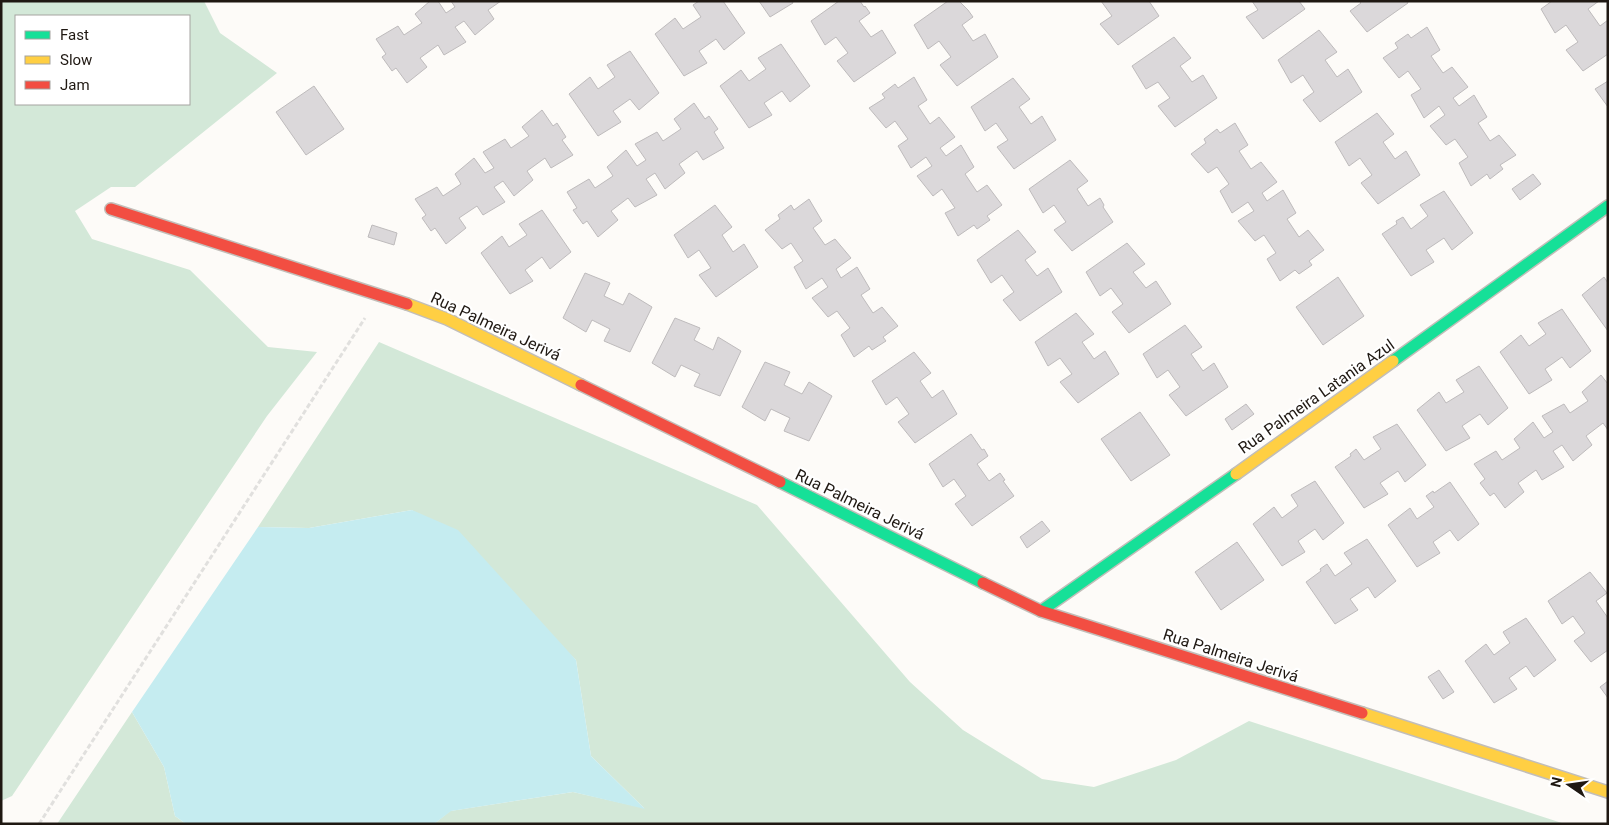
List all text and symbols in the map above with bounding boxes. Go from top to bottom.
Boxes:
legend [15,15,190,105]
text: Fast [60,26,89,44]
text: Slow [60,51,92,69]
text: Jam [60,76,90,94]
street label: Rua Palmeira Jerivá [428,288,564,365]
street label: Rua Palmeira Latania Azul [1235,335,1398,458]
street label: Rua Palmeira Jerivá [792,465,927,544]
street label: Rua Palmeira Jerivá [1161,625,1301,686]
north arrow [1544,760,1594,810]
text: N [1547,775,1565,789]

